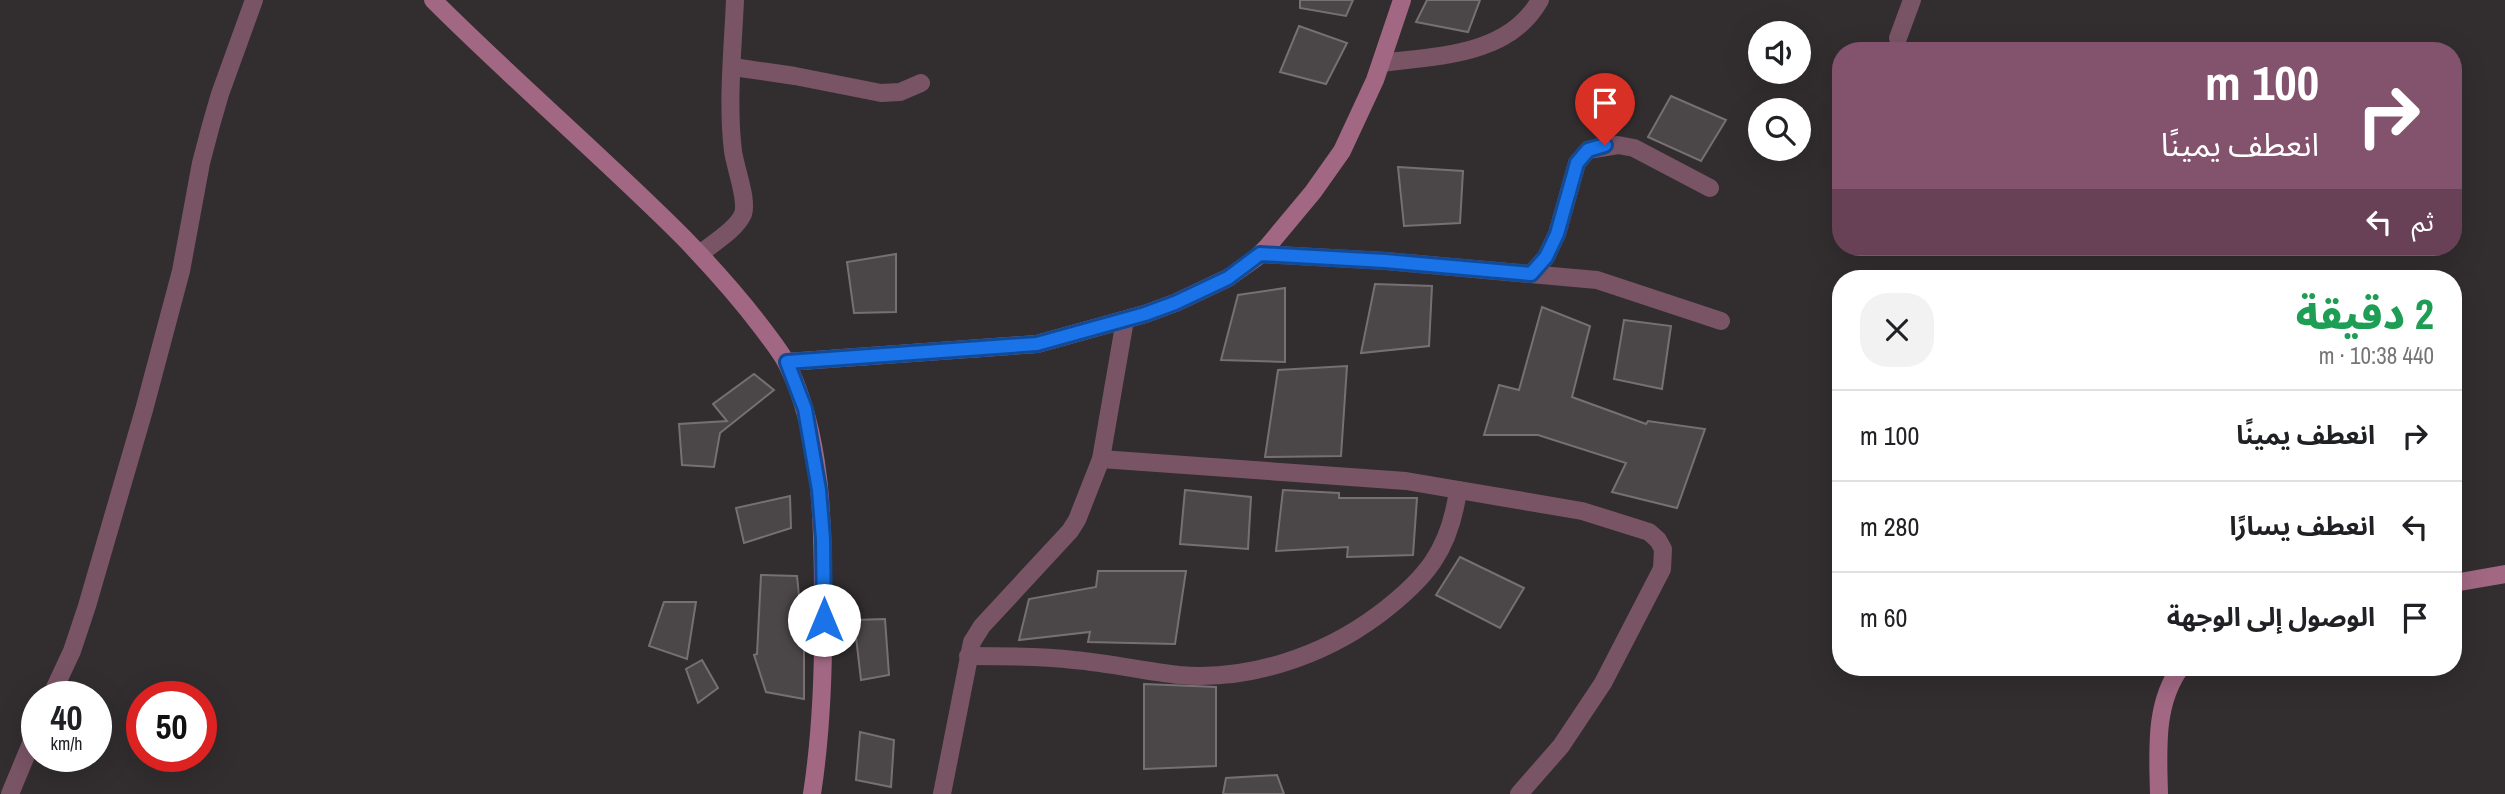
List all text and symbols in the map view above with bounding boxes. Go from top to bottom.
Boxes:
map controls [1748,21,1811,161]
button: sound [1748,21,1811,84]
text: 100 m [2205,49,2319,115]
icon: right [2343,70,2434,161]
pin [1575,73,1635,145]
icon: arrive [1586,84,1624,122]
button: search [1748,98,1811,161]
text: انعطف يمينًا [2161,123,2319,166]
icon: left [2360,203,2398,241]
text: ثم [2412,204,2434,239]
text: 2 دقيقة [2296,286,2434,342]
button: close [1860,293,1934,367]
text: 440 m · 10:38 [2319,340,2434,371]
text: انعطف يمينًا [2236,417,2375,452]
icon: right [2396,417,2434,455]
text: 100 m [1860,418,1919,453]
text: انعطف يسارًا [2229,508,2375,543]
icon: left [2396,508,2434,546]
text: 280 m [1860,509,1919,544]
position arrow [787,583,861,657]
text: الوصول إلى الوجهة [2167,599,2375,634]
icon: arrive [2396,599,2434,637]
text: 60 m [1860,600,1907,635]
speed limit sign: 50 [126,681,217,772]
text: 40 [51,694,82,741]
text: km/h [51,731,83,756]

